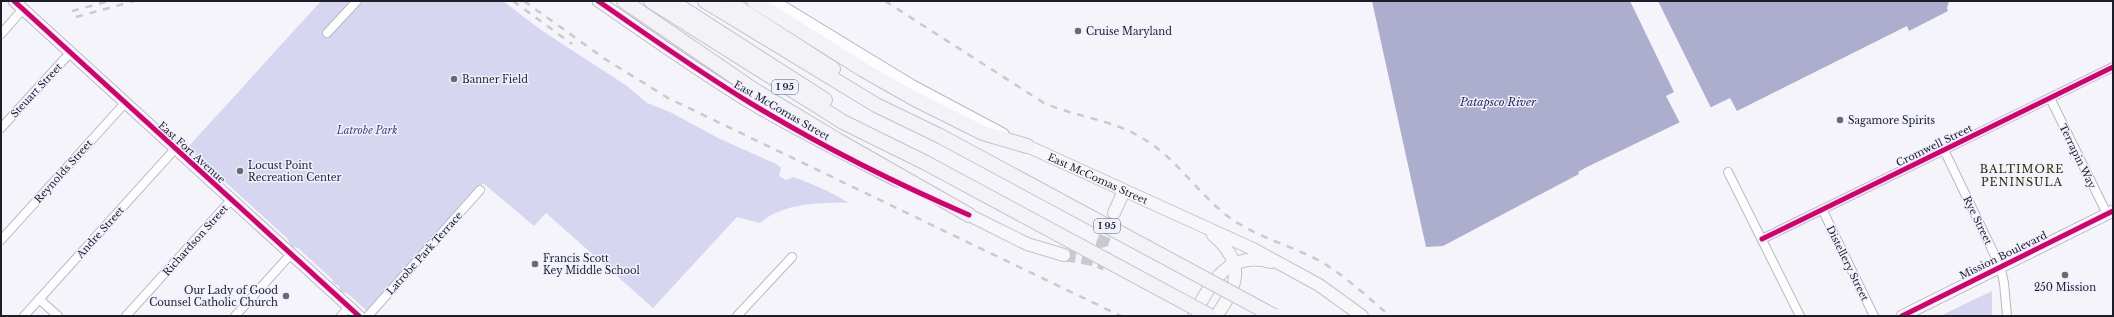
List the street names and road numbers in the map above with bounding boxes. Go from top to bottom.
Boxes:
street label: Steuart Street [8,60,65,120]
street label: East McComas Street [732,78,832,143]
road number: I 95 [772,80,798,94]
street label: East Fort Avenue [155,119,228,186]
street label: Cromwell Street [1894,121,1975,170]
street label: Terrapin Way [2056,122,2099,191]
street label: Reynolds Street [32,137,95,206]
street label: East McComas Street [1046,150,1150,207]
street label: Rye Street [1960,194,1995,247]
street label: Richardson Street [160,202,231,279]
street label: Andre Street [73,204,127,261]
street label: Latrobe Park Terrace [384,209,465,298]
road number: I 95 [1094,219,1120,233]
street label: Distellery Street [1824,223,1872,303]
street label: Mission Boulevard [1957,228,2049,282]

